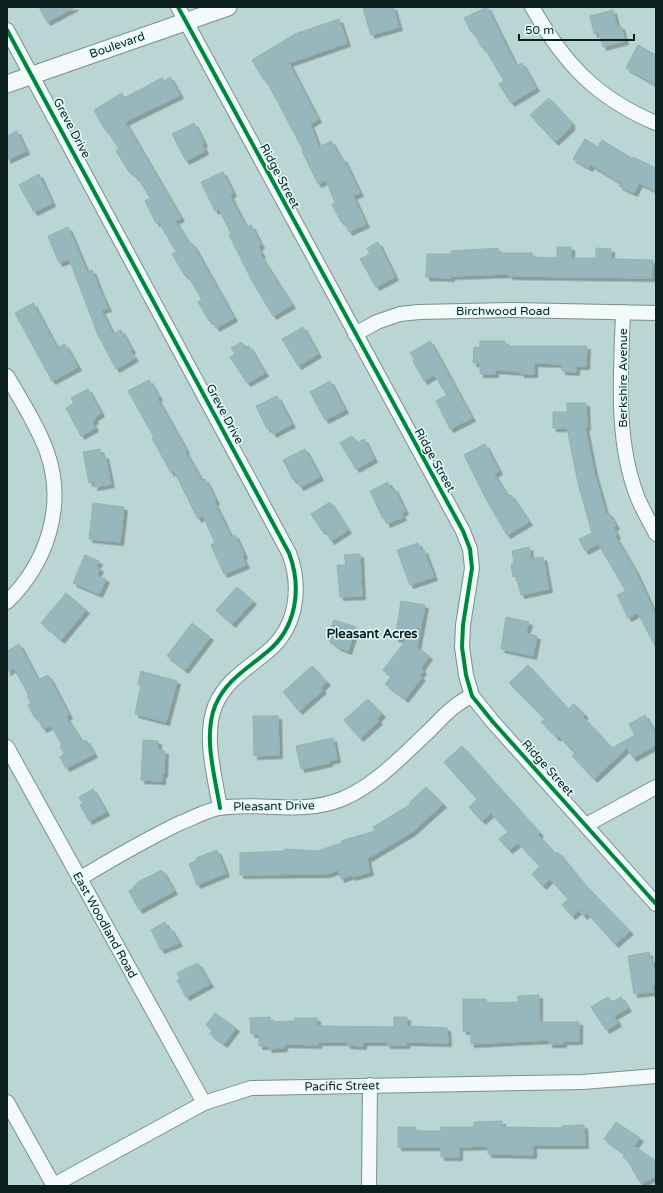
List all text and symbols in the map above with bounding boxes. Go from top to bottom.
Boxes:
scale bar [519,16,634,42]
text: 50 m [525,23,554,37]
street label: Boulevard [87,29,147,61]
street label: Greve Drive [50,96,94,161]
street label: Ridge Street [257,141,303,211]
street label: Birchwood Road [456,304,550,318]
street label: Berkshire Avenue [616,328,630,428]
street label: Greve Drive [203,382,247,447]
street label: Ridge Street [412,426,459,495]
district label: Pleasant Acres [326,626,418,642]
street label: Ridge Street [519,737,577,799]
street label: Pleasant Drive [233,798,315,814]
street label: East Woodland Road [70,869,140,981]
street label: Pacific Street [304,1078,380,1094]

